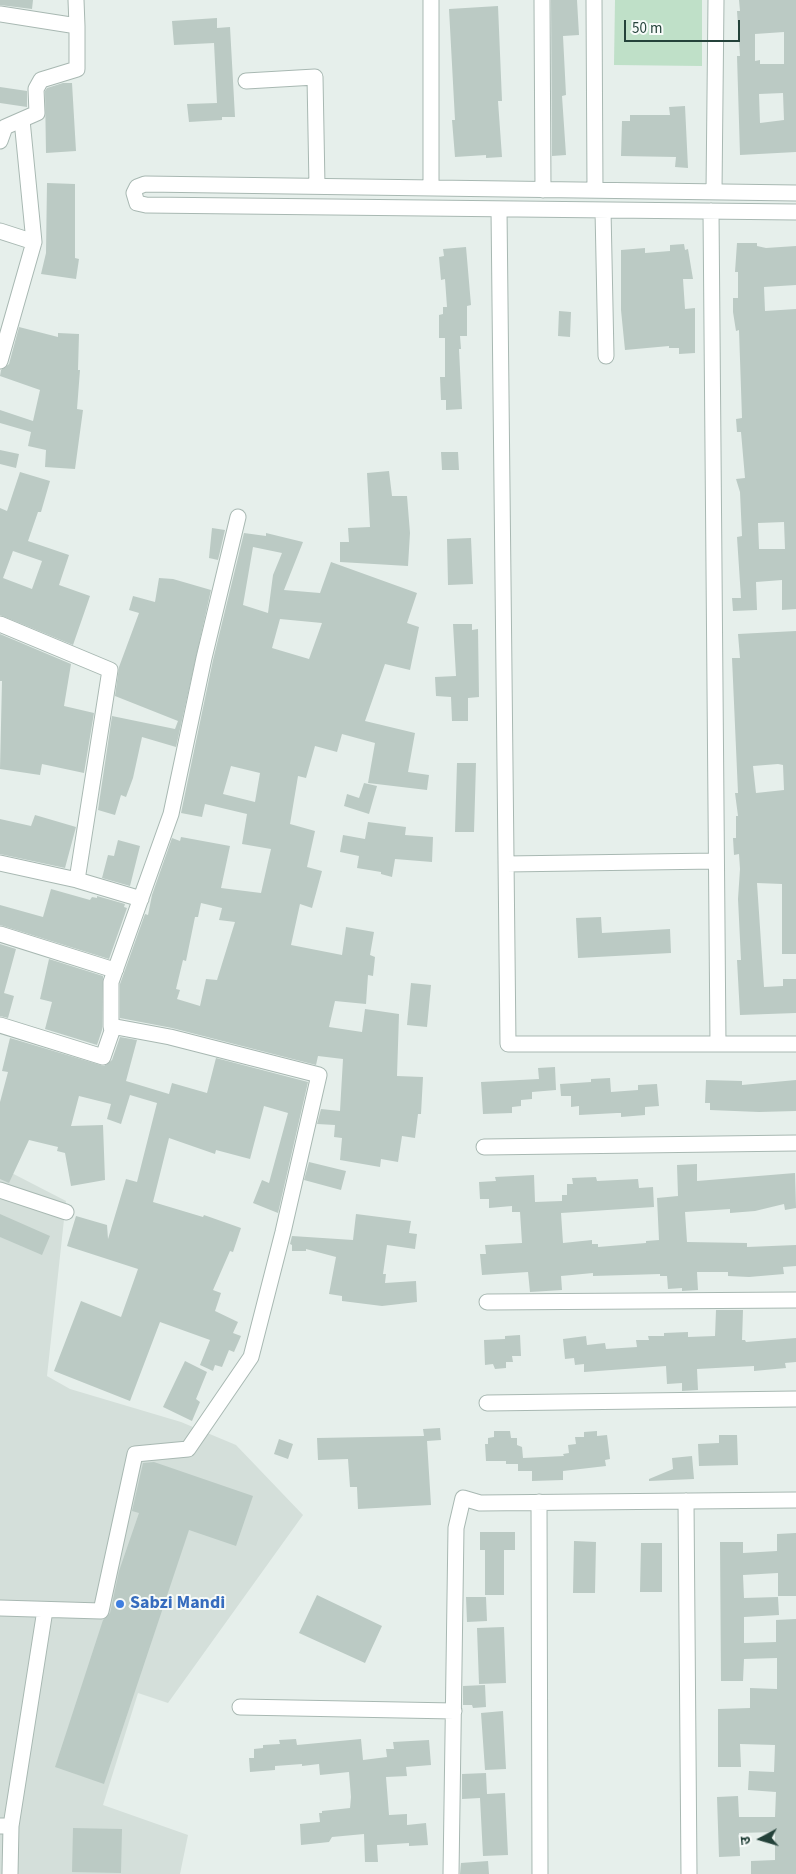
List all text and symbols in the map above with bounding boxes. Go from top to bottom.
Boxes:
scale bar [626,10,742,42]
text: 50 m [632,18,662,39]
place label: Sabzi Mandi [130,1593,225,1615]
marker: Sabzi Mandi [114,1598,126,1610]
north arrow [736,1814,786,1864]
text: उ [736,1835,756,1846]

